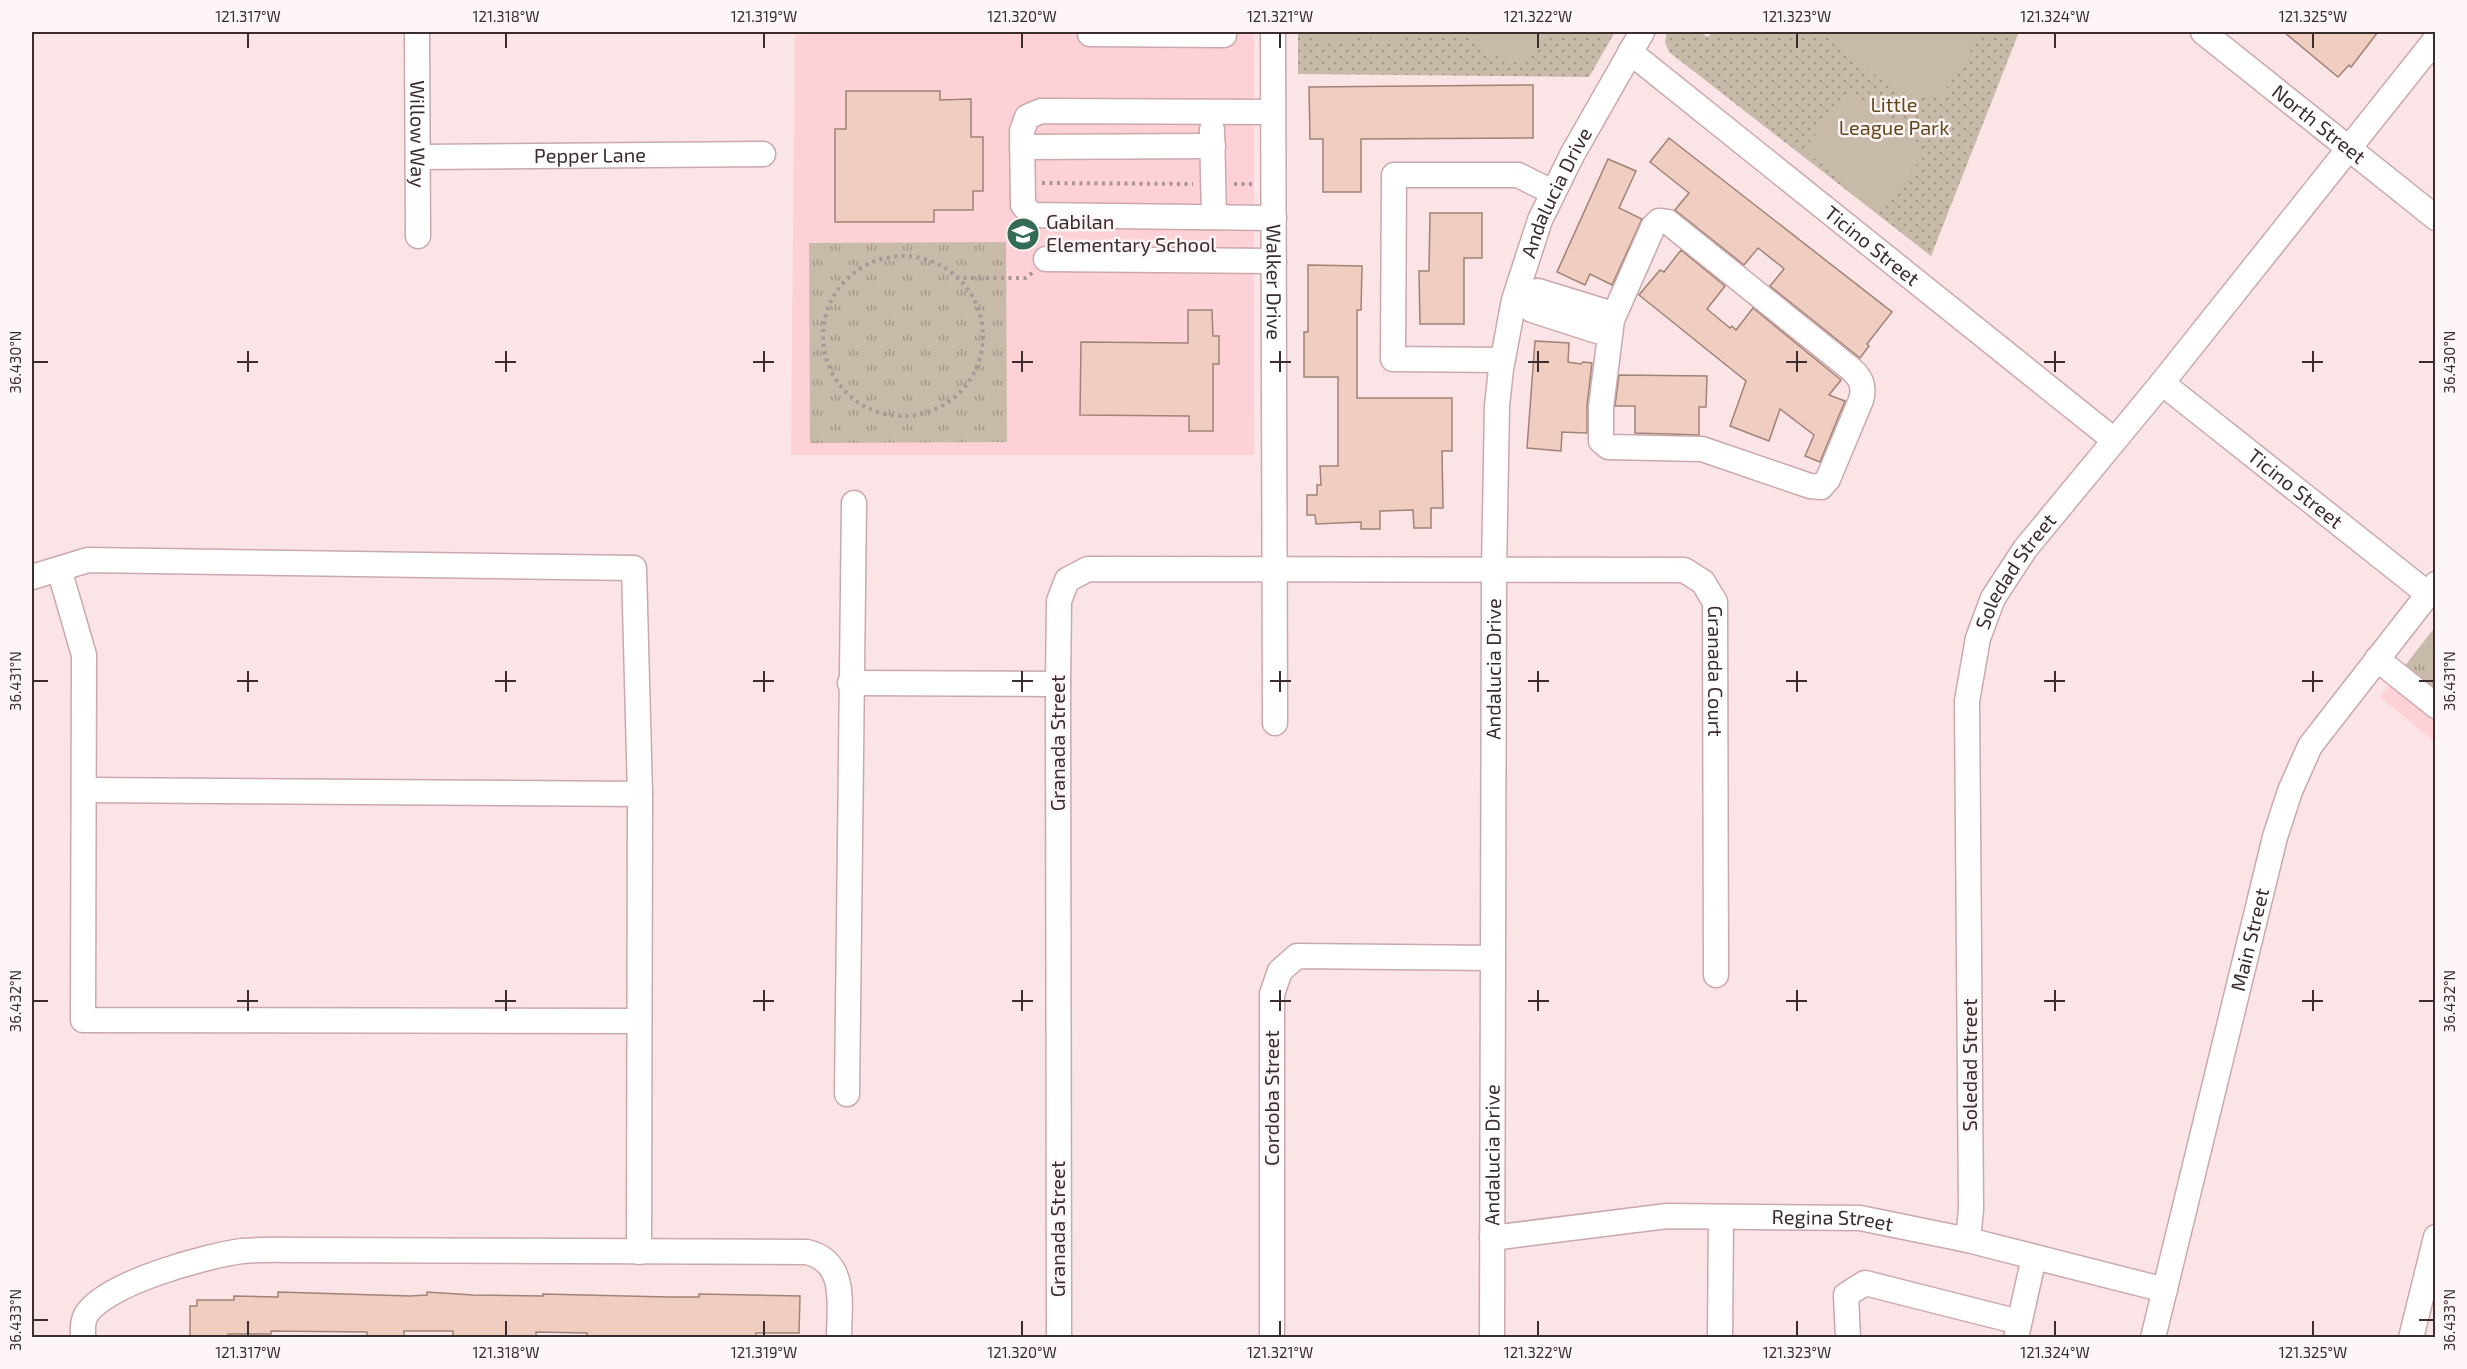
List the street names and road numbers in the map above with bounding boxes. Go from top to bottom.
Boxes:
street label: North Street [2268,79,2371,168]
street label: Willow Way [406,80,431,188]
street label: Andalucia Drive [1515,123,1596,261]
street label: Pepper Lane [534,142,646,167]
street label: Ticino Street [1820,200,1925,291]
street label: Walker Drive [1263,224,1287,340]
street label: Ticino Street [2244,443,2348,533]
street label: Soledad Street [1969,508,2061,632]
street label: Andalucia Drive [1481,598,1505,740]
street label: Granada Court [1704,606,1728,737]
street label: Granada Street [1045,674,1069,811]
street label: Main Street [2225,885,2273,993]
street label: Soledad Street [1957,998,1981,1132]
street label: Cordoba Street [1259,1030,1283,1166]
street label: Andalucia Drive [1479,1084,1504,1226]
street label: Granada Street [1045,1160,1069,1297]
street label: Regina Street [1772,1204,1896,1236]

